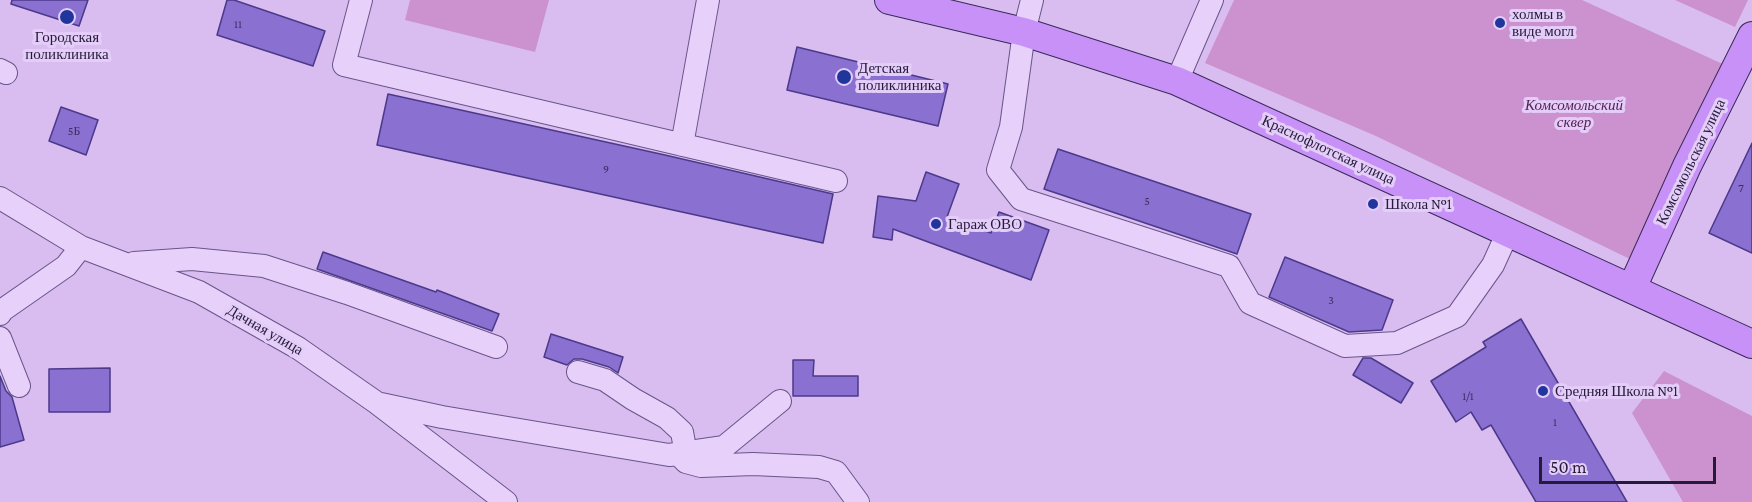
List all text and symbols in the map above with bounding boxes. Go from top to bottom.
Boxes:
place label: холмы в виде могл [1512,5,1574,40]
marker: Городская поликлиника [58,8,76,26]
marker: холмы в виде могл [1493,16,1507,30]
house number: 11 [234,17,242,31]
place label: Городская поликлиника [25,28,109,63]
place label: Детская поликлиника [858,59,941,94]
marker: Детская поликлиника [835,68,853,86]
park label: Комсомольский сквер [1525,96,1623,131]
street label: Комсомольская улица [1653,96,1729,228]
street label: Краснофлотская улица [1259,111,1397,189]
house number: 5Б [68,124,80,138]
house number: 9 [603,162,609,176]
house number: 7 [1738,181,1744,195]
house number: 5 [1144,194,1150,208]
place label: Школа №1 [1385,195,1452,213]
marker: Школа №1 [1366,197,1380,211]
place label: Гараж ОВО [948,215,1022,233]
marker: Гараж ОВО [929,217,943,231]
house number: 3 [1328,293,1334,307]
street label: Дачная улица [224,301,306,359]
place label: Средняя Школа №1 [1555,382,1678,400]
marker: Средняя Школа №1 [1536,384,1550,398]
house number: 1/1 [1462,389,1474,403]
house number: 1 [1553,415,1557,429]
scale bar [1542,445,1719,483]
text: 50 m [1550,457,1587,477]

